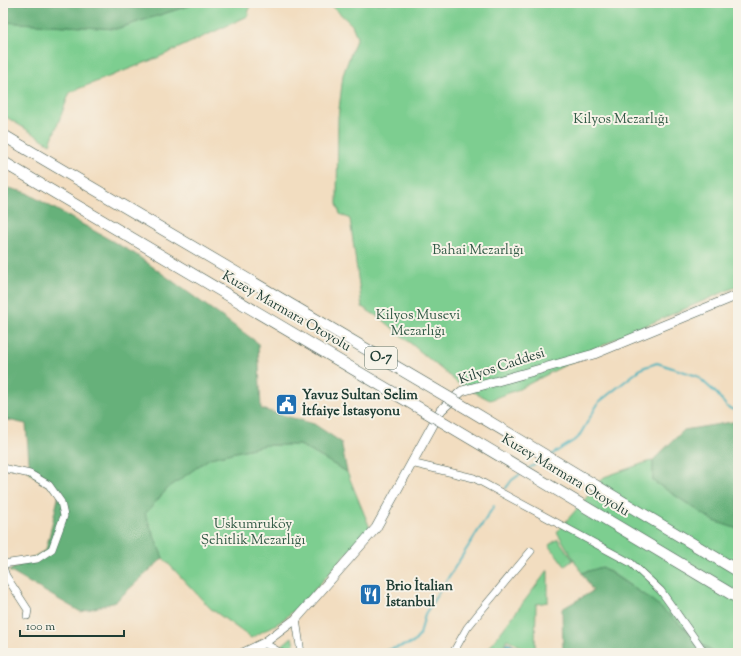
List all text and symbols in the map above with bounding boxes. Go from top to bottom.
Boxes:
park label: Kilyos Mezarlığı [573,110,669,130]
park label: Bahai Mezarlığı [432,241,524,261]
street label: Kuzey Marmara Otoyolu [218,267,354,357]
park label: Kilyos Musevi Mezarlığı [376,306,460,342]
street label: Kilyos Caddesi [456,344,548,390]
road number: O-7 [365,347,397,369]
place label: Yavuz Sultan Selim İtfaiye İstasyonu [302,386,418,422]
public building icon: Yavuz Sultan Selim İtfaiye İstasyonu [274,391,300,417]
street label: Kuzey Marmara Otoyolu [497,430,633,522]
park label: Uskumruköy Şehitlik Mezarlığı [201,515,305,551]
place label: Brio İtalian İstanbul [386,577,454,613]
restaurant icon: Brio İtalian İstanbul [358,582,384,608]
scale bar [20,612,124,638]
text: 100 m [26,618,55,636]

